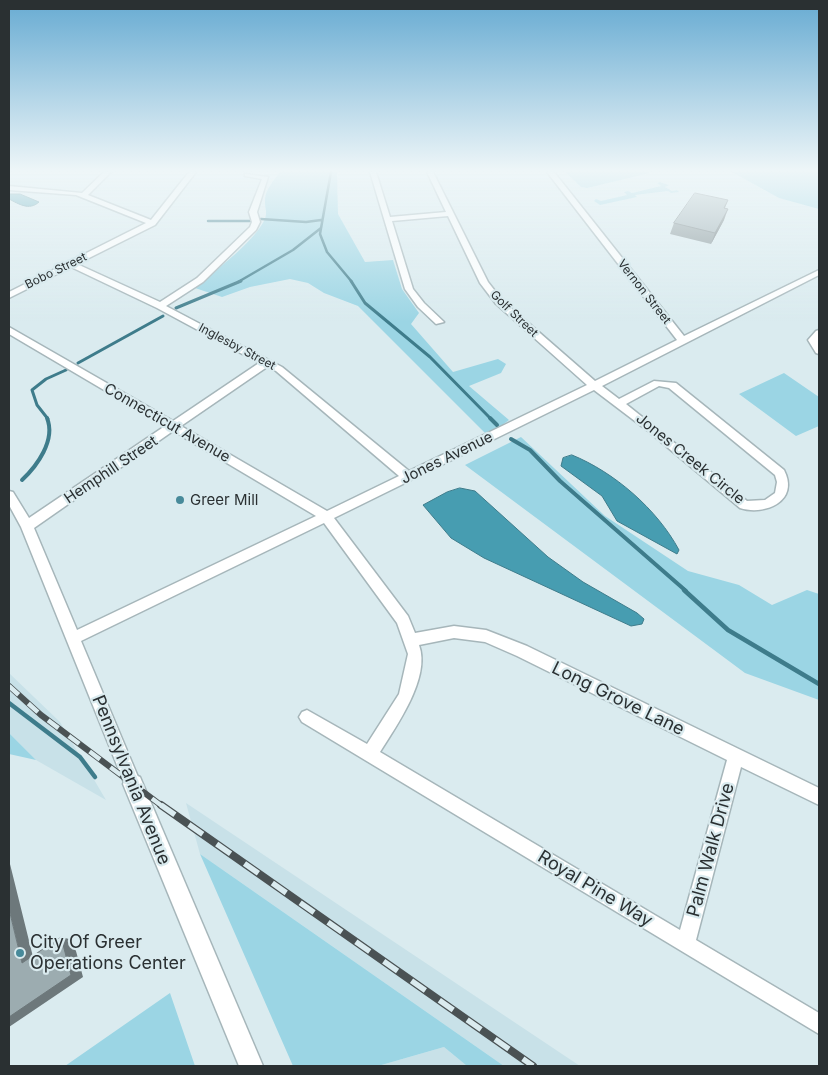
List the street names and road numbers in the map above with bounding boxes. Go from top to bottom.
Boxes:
street label: Bobo Street [23,250,89,292]
street label: Vernon Street [614,257,674,327]
street label: Golf Street [487,288,541,340]
street label: Inglesby Street [196,321,278,373]
street label: Connecticut Avenue [101,380,233,466]
street label: Jones Creek Circle [632,410,748,508]
street label: Jones Avenue [398,428,496,488]
street label: Hemphill Street [61,432,161,508]
street label: Long Grove Lane [548,658,688,740]
street label: Pennsylvania Avenue [87,692,175,868]
street label: Palm Walk Drive [683,781,739,919]
street label: Royal Pine Way [534,846,656,932]

